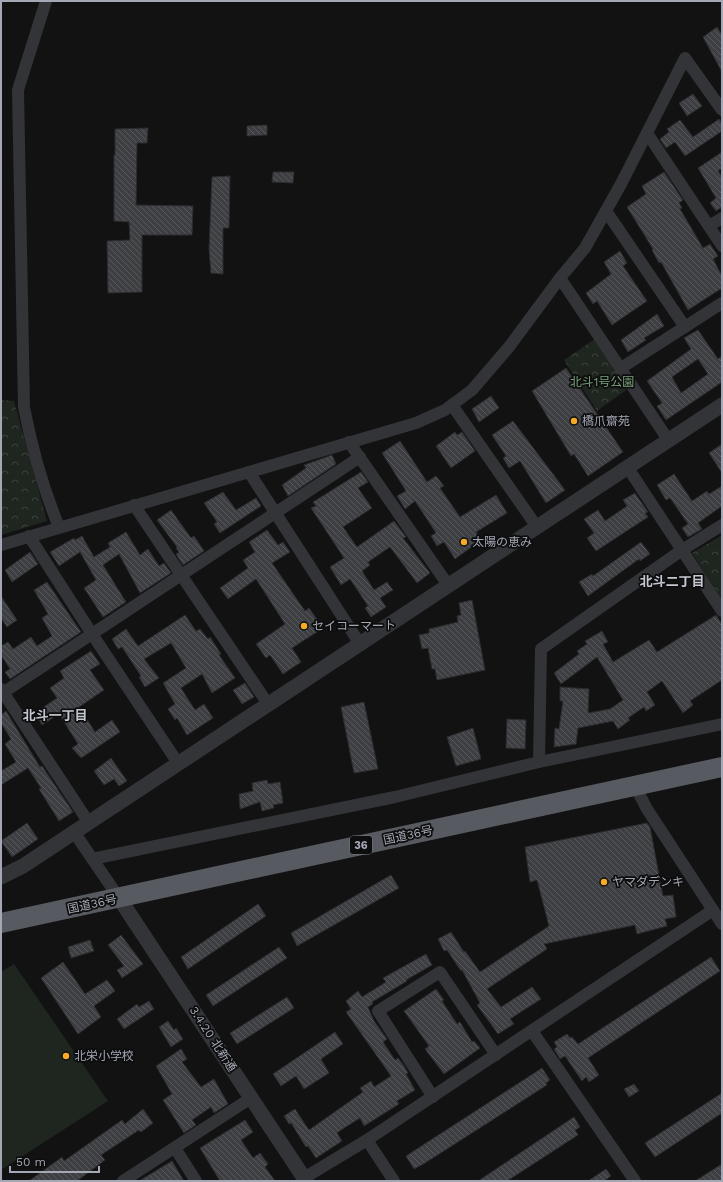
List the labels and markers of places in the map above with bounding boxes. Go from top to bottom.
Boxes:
place label: 橋爪齋苑 [582,414,630,428]
marker: 橋爪齋苑 [569,416,579,426]
place label: 太陽の恵み [472,535,532,549]
marker: 太陽の恵み [459,537,469,547]
place label: セイコーマート [312,619,396,633]
marker: セイコーマート [299,621,309,631]
place label: ヤマダデンキ [612,875,684,889]
marker: ヤマダデンキ [599,877,609,887]
place label: 北栄小学校 [74,1049,134,1063]
marker: 北栄小学校 [61,1051,71,1061]

